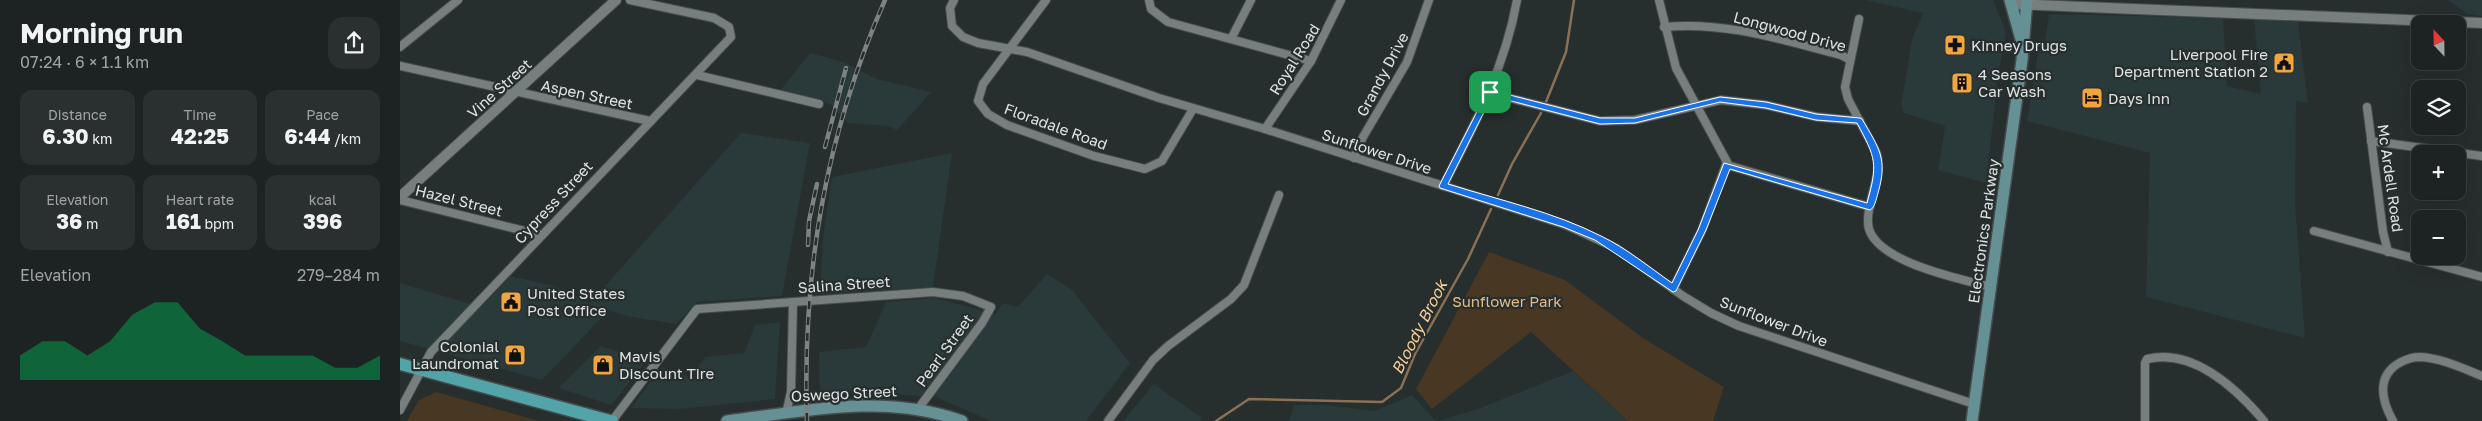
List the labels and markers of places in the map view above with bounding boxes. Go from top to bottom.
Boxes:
pharmacy icon: Kinney Drugs [1943,33,1967,57]
place label: Kinney Drugs [1971,36,2067,54]
place label: Liverpool Fire Department Station 2 [2114,45,2268,80]
public building icon: Liverpool Fire Department Station 2 [2272,51,2296,75]
place label: 4 Seasons Car Wash [1978,65,2052,100]
pin [1469,71,1511,113]
building icon: 4 Seasons Car Wash [1950,71,1974,95]
hotel icon: Days Inn [2080,86,2104,110]
place label: Days Inn [2108,89,2170,107]
place label: United States Post Office [527,284,625,319]
public building icon: United States Post Office [499,290,523,314]
place label: Colonial Laundromat [412,337,499,372]
shop icon: Colonial Laundromat [503,343,527,367]
place label: Mavis Discount Tire [619,347,715,382]
shop icon: Mavis Discount Tire [591,353,615,377]

